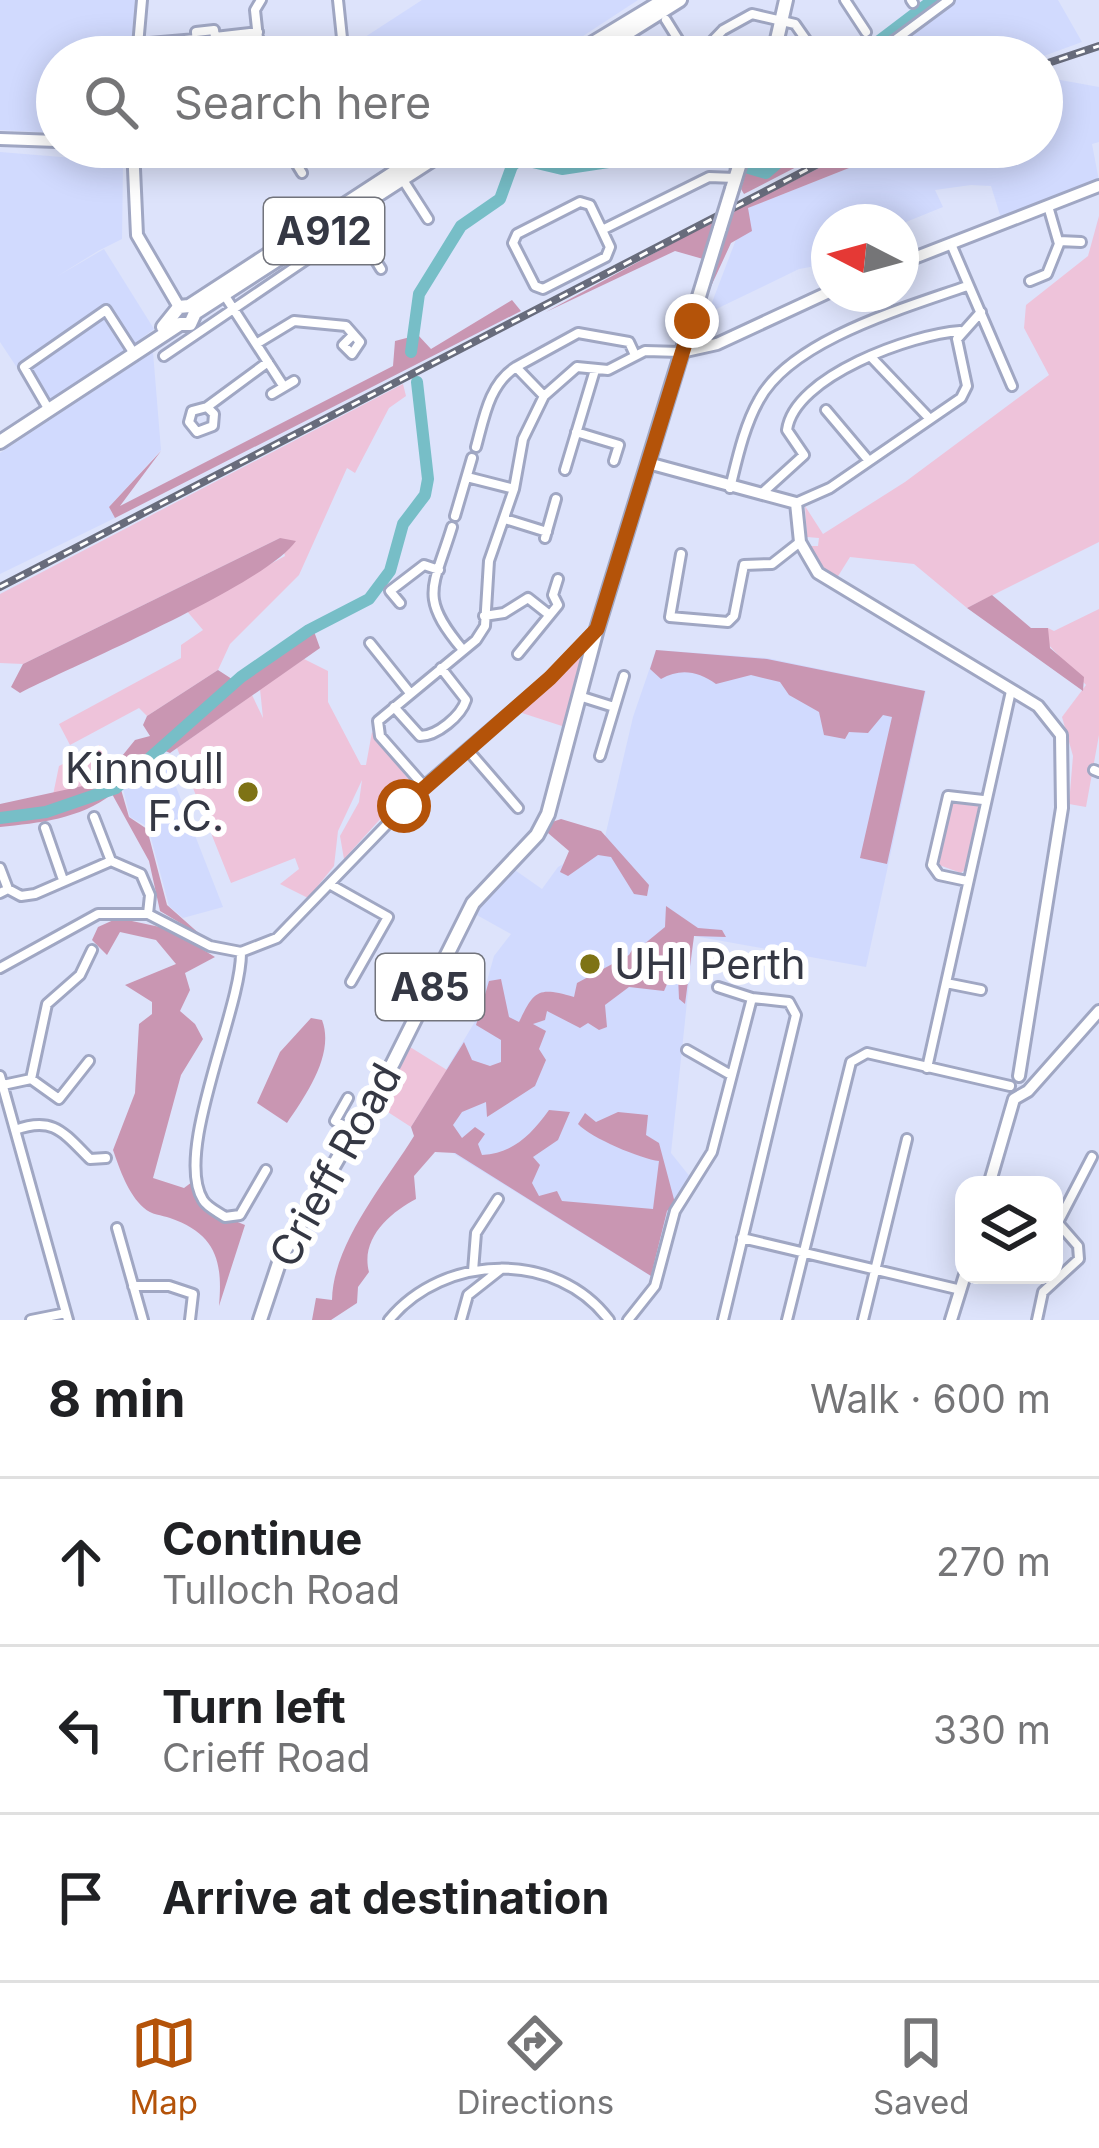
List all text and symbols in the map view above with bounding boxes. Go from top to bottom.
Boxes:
search box [36,36,1063,168]
icon: search [78,69,144,135]
text: Search here [174,75,431,130]
road number: A912 [264,198,384,264]
north arrow [811,204,919,312]
route end [665,294,719,348]
place label: Kinnoull F.C. [65,742,224,841]
marker: Kinnoull F.C. [235,779,261,805]
route start [377,779,431,833]
place label: UHI Perth [614,938,806,989]
marker: UHI Perth [577,951,603,977]
road number: A85 [376,954,484,1020]
street label: Crieff Road [258,1054,411,1275]
map controls [955,1176,1063,1284]
button: layers [955,1176,1063,1284]
text: 8 min [48,1368,185,1429]
text: Walk · 600 m [810,1375,1051,1422]
text: Continue [162,1511,362,1566]
icon: ahead [48,1529,114,1595]
text: 270 m [936,1538,1051,1585]
text: Tulloch Road [162,1566,400,1613]
text: Turn left [162,1679,346,1734]
icon: left [48,1697,114,1763]
text: 330 m [933,1706,1051,1753]
text: Crieff Road [162,1734,370,1781]
icon: arrive [48,1865,114,1931]
text: Arrive at destination [162,1870,609,1925]
tab: Map [129,2010,198,2122]
tab: Directions [457,2010,614,2122]
tab: Saved [873,2010,970,2122]

